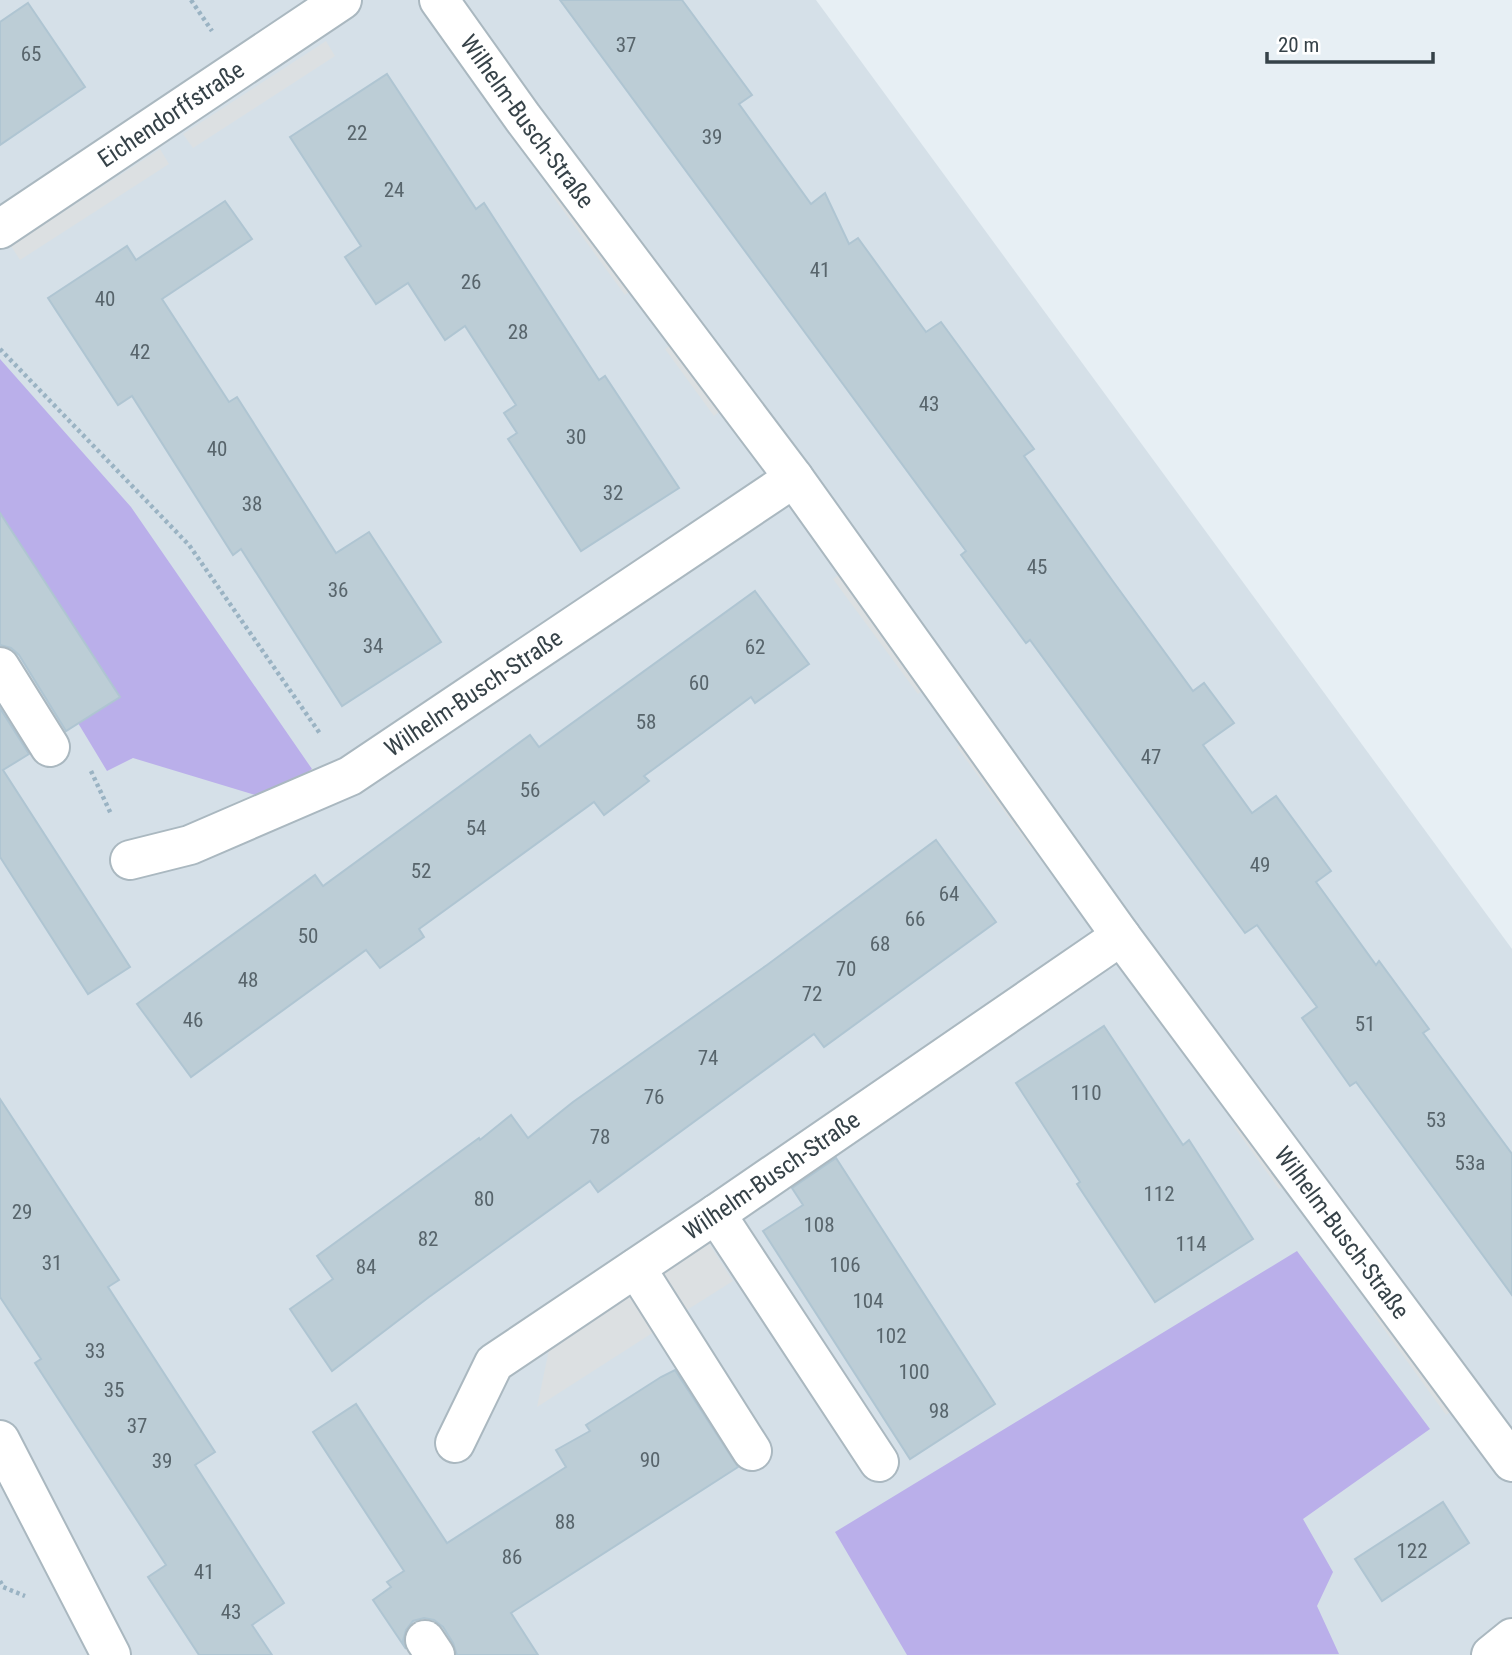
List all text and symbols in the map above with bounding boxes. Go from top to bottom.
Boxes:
scale bar [1267,21,1433,65]
street label: Wilhelm-Busch-Straße [454,29,600,214]
house number: 37 [616,33,636,57]
text: 20 m [1278,33,1319,57]
house number: 65 [21,42,41,66]
street label: Eichendorffstraße [93,56,250,173]
house number: 22 [347,121,367,145]
house number: 39 [702,125,722,149]
house number: 24 [384,178,404,202]
house number: 41 [810,258,830,282]
house number: 26 [461,270,481,294]
house number: 40 [95,287,115,311]
house number: 28 [508,320,528,344]
house number: 42 [130,340,150,364]
house number: 43 [919,392,939,416]
house number: 30 [566,425,586,449]
house number: 40 [207,437,227,461]
house number: 32 [603,481,623,505]
house number: 38 [242,492,262,516]
house number: 45 [1027,555,1047,579]
house number: 36 [328,578,348,602]
street label: Wilhelm-Busch-Straße [380,624,568,763]
house number: 34 [363,634,383,658]
house number: 62 [745,635,765,659]
house number: 60 [689,671,709,695]
house number: 58 [636,710,656,734]
house number: 47 [1141,745,1161,769]
house number: 56 [520,778,540,802]
house number: 54 [466,816,486,840]
house number: 49 [1250,853,1270,877]
house number: 52 [411,859,431,883]
house number: 64 [939,882,959,906]
house number: 66 [905,907,925,931]
house number: 50 [298,924,318,948]
house number: 68 [870,932,890,956]
house number: 70 [836,957,856,981]
house number: 48 [238,968,258,992]
house number: 72 [802,982,822,1006]
house number: 46 [183,1008,203,1032]
house number: 51 [1355,1012,1375,1036]
house number: 74 [698,1046,718,1070]
house number: 110 [1070,1081,1102,1105]
house number: 76 [644,1085,664,1109]
street label: Wilhelm-Busch-Straße [678,1105,865,1246]
house number: 53 [1426,1108,1446,1132]
house number: 78 [590,1125,610,1149]
street label: Wilhelm-Busch-Straße [1268,1141,1415,1324]
house number: 53a [1455,1151,1485,1175]
house number: 112 [1143,1182,1175,1206]
house number: 80 [474,1187,494,1211]
house number: 29 [12,1200,32,1224]
house number: 108 [803,1213,835,1237]
house number: 82 [418,1227,438,1251]
house number: 114 [1175,1232,1207,1256]
house number: 31 [42,1251,62,1275]
house number: 106 [829,1253,861,1277]
house number: 84 [356,1255,376,1279]
house number: 104 [852,1289,884,1313]
house number: 102 [875,1324,907,1348]
house number: 33 [85,1339,105,1363]
house number: 100 [898,1360,930,1384]
house number: 35 [104,1378,124,1402]
house number: 98 [929,1399,949,1423]
house number: 37 [127,1414,147,1438]
house number: 90 [640,1448,660,1472]
house number: 39 [152,1449,172,1473]
house number: 88 [555,1510,575,1534]
house number: 122 [1396,1539,1428,1563]
house number: 86 [502,1545,522,1569]
house number: 41 [194,1560,214,1584]
house number: 43 [221,1600,241,1624]

